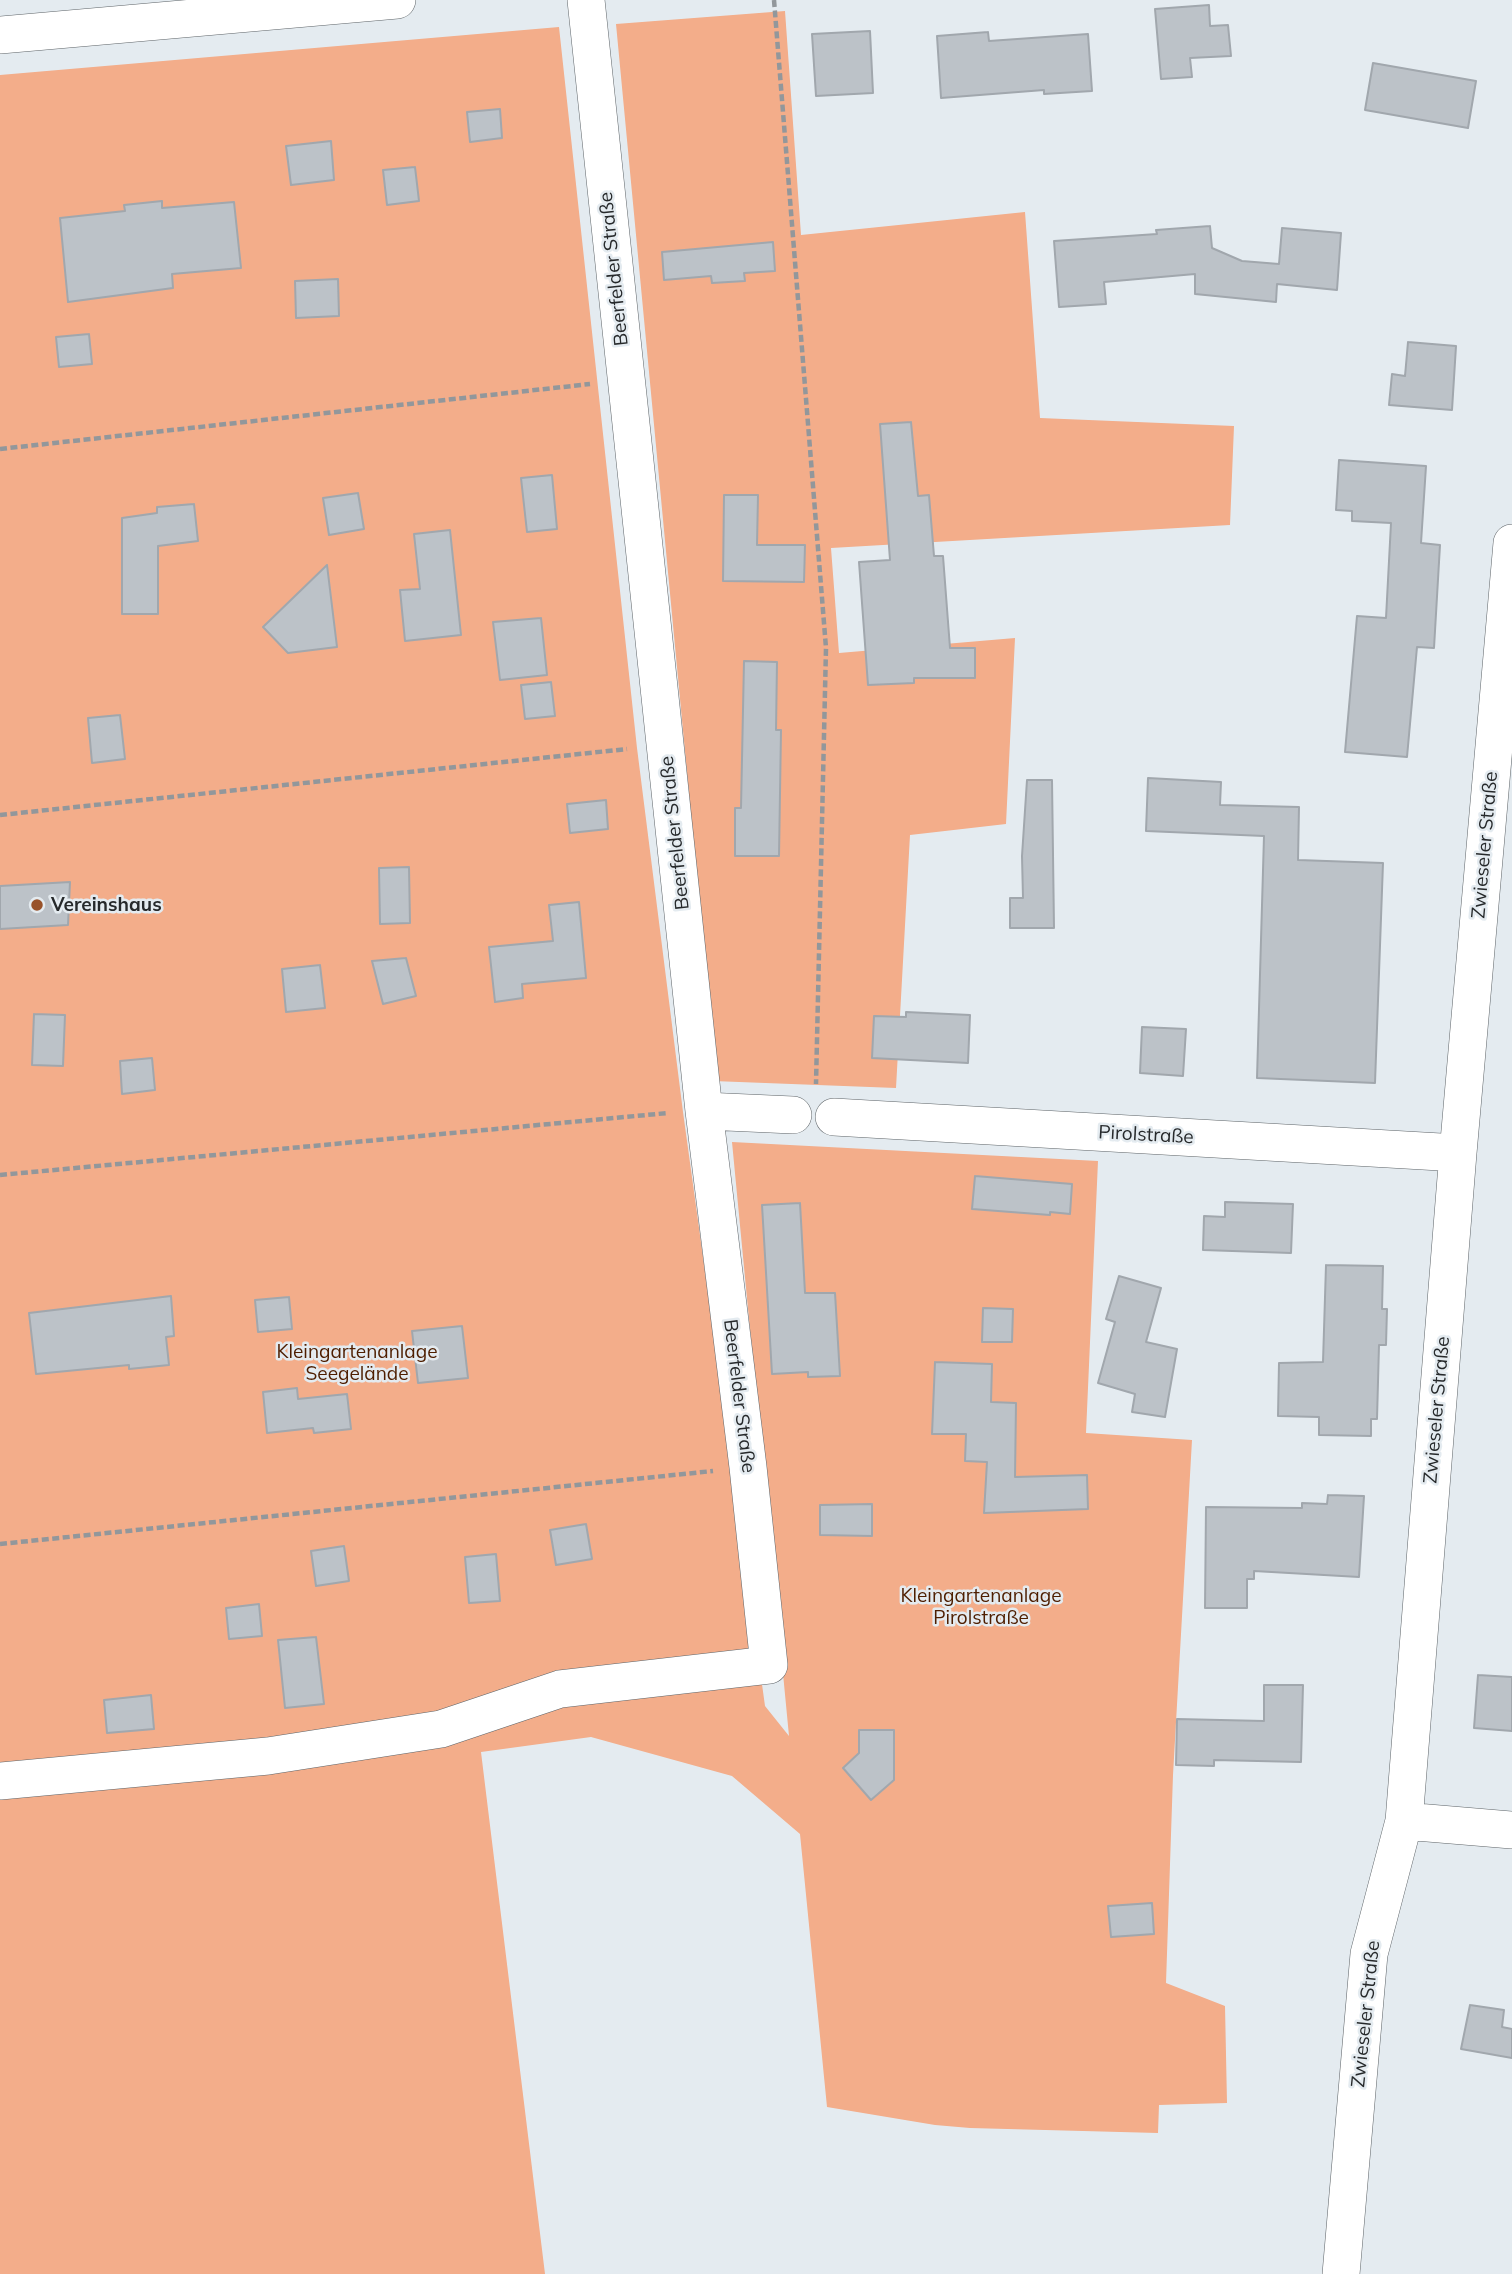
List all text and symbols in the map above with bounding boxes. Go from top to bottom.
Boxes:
street label: Beerfelder Straße [595,191,633,347]
street label: Beerfelder Straße [656,755,694,911]
street label: Zwieseler Straße [1467,770,1503,920]
place label: Vereinshaus [51,894,162,916]
marker: Vereinshaus [29,897,45,913]
street label: Pirolstraße [1098,1121,1194,1149]
street label: Beerfelder Straße [718,1318,760,1474]
street label: Zwieseler Straße [1419,1335,1455,1485]
park label: Kleingartenanlage Seegelände [276,1341,438,1385]
park label: Kleingartenanlage Pirolstraße [900,1585,1062,1629]
street label: Zwieseler Straße [1347,1939,1385,2089]

